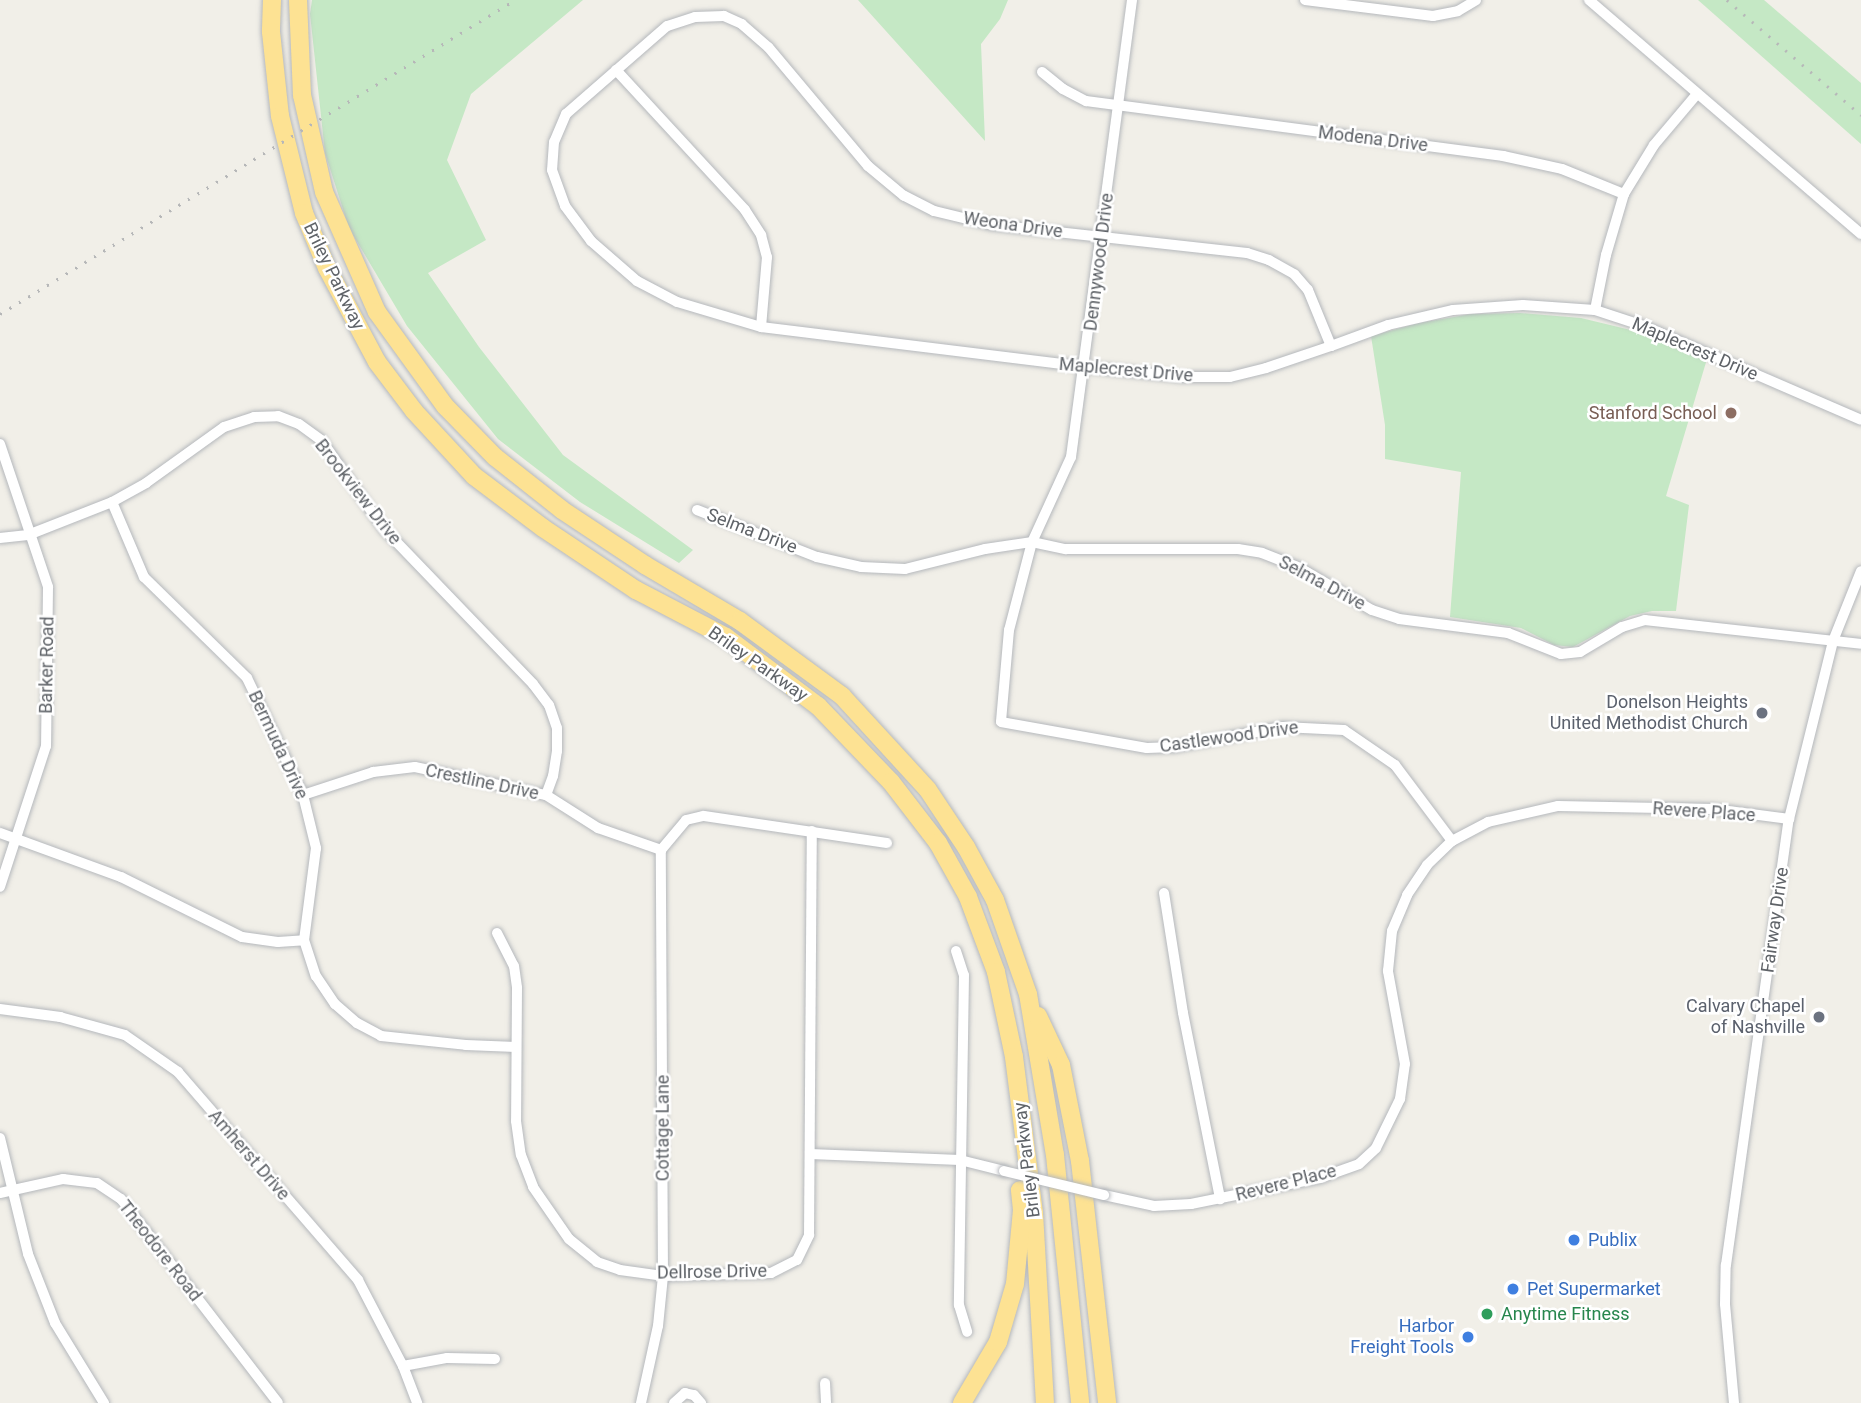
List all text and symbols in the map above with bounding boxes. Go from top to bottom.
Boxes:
street label: Modena Drive [1317,122,1429,156]
street label: Dennywood Drive [1080,192,1118,332]
street label: Weona Drive [962,207,1064,243]
street label: Briley Parkway [299,219,369,333]
street label: Maplecrest Drive [1629,313,1761,385]
street label: Maplecrest Drive [1058,353,1194,387]
place label: Stanford School [1589,402,1717,424]
marker: Stanford School [1723,405,1739,421]
street label: Brookview Drive [310,435,406,549]
street label: Selma Drive [704,504,800,558]
street label: Selma Drive [1275,551,1369,615]
street label: Barker Road [35,616,59,714]
street label: Briley Parkway [704,622,812,706]
street label: Bermuda Drive [243,687,313,803]
place label: Donelson Heights United Methodist Church [1550,692,1748,734]
marker: Donelson Heights United Methodist Church [1754,705,1770,721]
street label: Castlewood Drive [1158,717,1300,757]
street label: Crestline Drive [423,759,541,805]
street label: Revere Place [1652,798,1756,826]
street label: Fairway Drive [1757,866,1793,974]
place label: Calvary Chapel of Nashville [1686,996,1805,1038]
marker: Calvary Chapel of Nashville [1811,1009,1827,1025]
street label: Cottage Lane [652,1075,674,1181]
street label: Briley Parkway [1009,1101,1045,1219]
street label: Amherst Drive [204,1105,294,1205]
street label: Revere Place [1233,1160,1339,1206]
street label: Theodore Road [114,1196,206,1306]
place label: Publix [1588,1229,1637,1251]
marker: Publix [1566,1232,1582,1248]
street label: Dellrose Drive [657,1260,767,1284]
place label: Pet Supermarket [1527,1278,1661,1300]
marker: Pet Supermarket [1505,1281,1521,1297]
place label: Anytime Fitness [1501,1303,1630,1325]
marker: Anytime Fitness [1479,1306,1495,1322]
place label: Harbor Freight Tools [1350,1316,1454,1358]
marker: Harbor Freight Tools [1460,1329,1476,1345]

